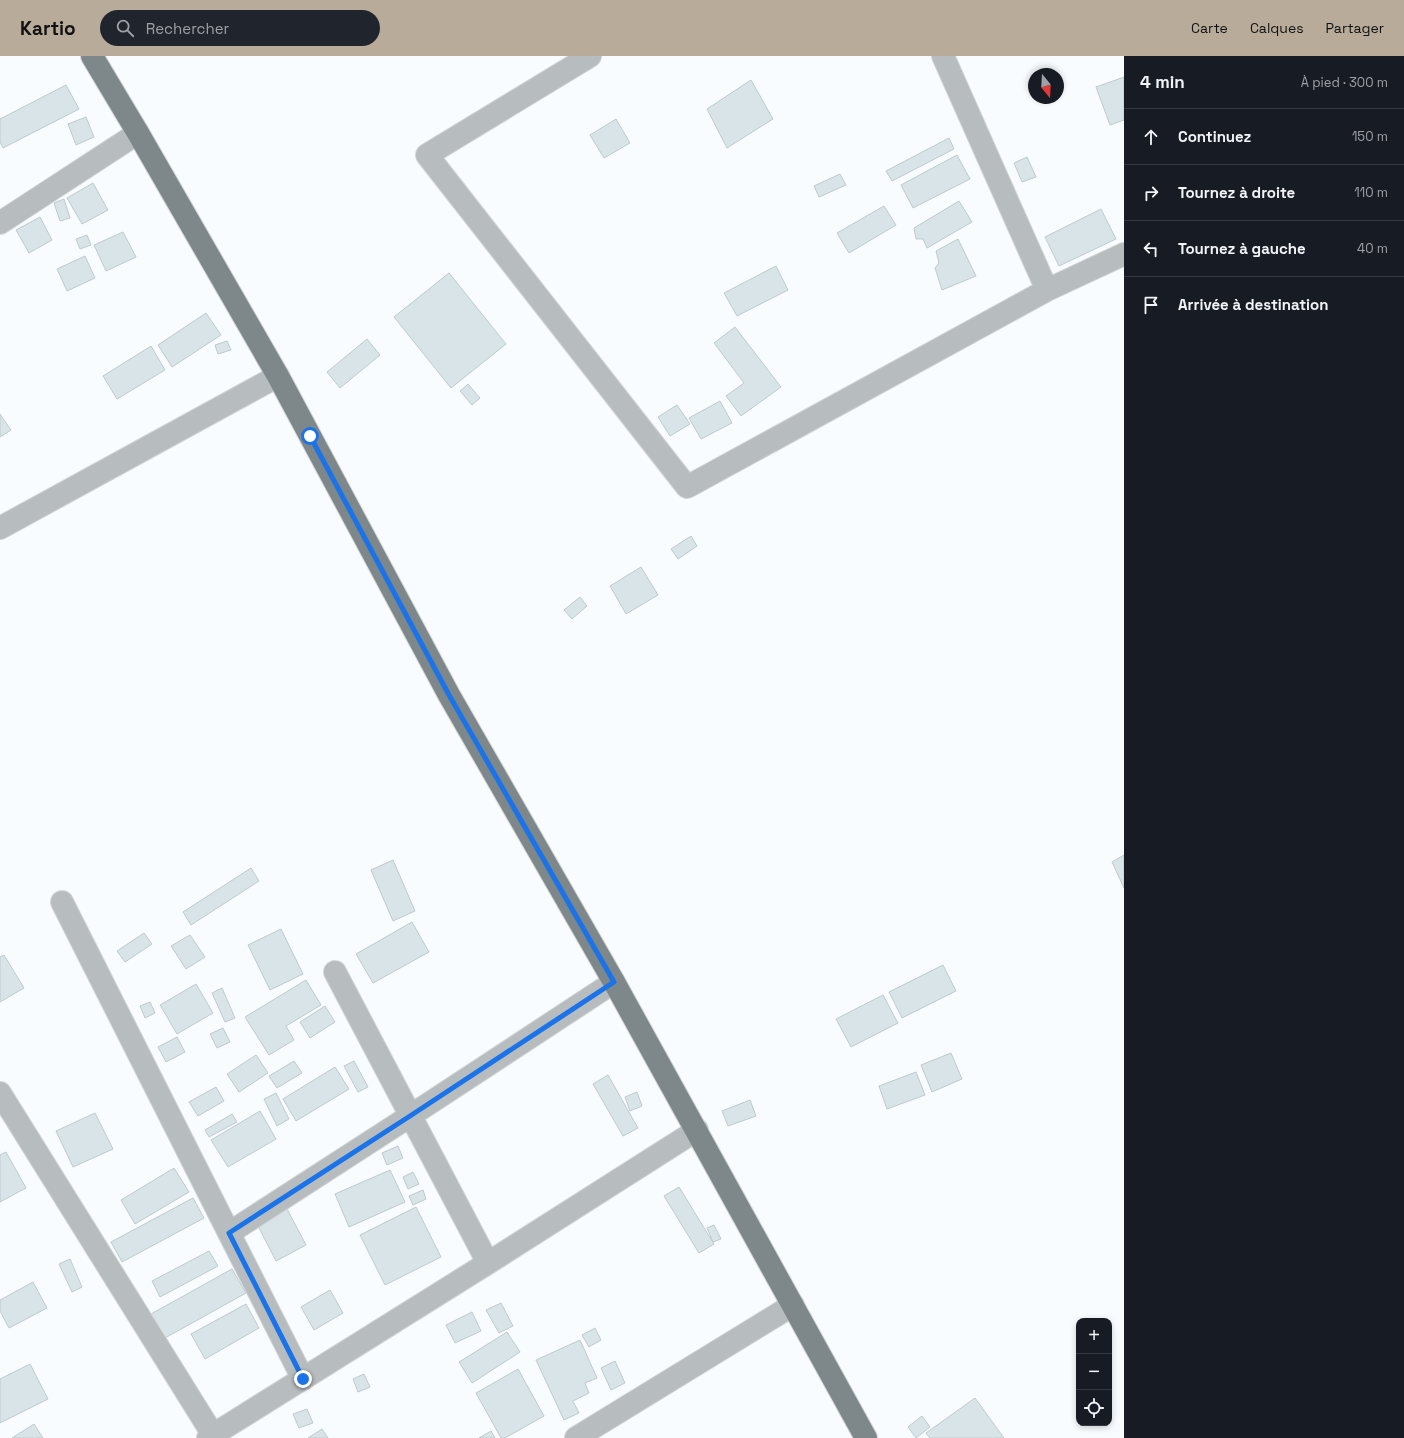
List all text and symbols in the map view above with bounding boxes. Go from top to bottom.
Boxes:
search box [100,10,380,46]
text: Kartio [20,16,76,41]
icon: search [114,17,136,39]
text: Rechercher [146,19,229,38]
text: Carte [1191,19,1228,37]
text: Calques [1250,19,1304,37]
text: Partager [1326,19,1384,37]
north arrow [1028,68,1064,104]
text: 4 min [1140,71,1185,93]
text: À pied · 300 m [1301,74,1388,91]
icon: ahead [1140,126,1162,148]
text: Continuez [1178,127,1251,146]
text: 150 m [1352,128,1388,145]
icon: right [1140,182,1162,204]
text: Tournez à droite [1178,183,1295,202]
text: 110 m [1354,184,1388,201]
icon: left [1140,238,1162,260]
text: Tournez à gauche [1178,239,1306,258]
text: 40 m [1357,240,1388,257]
icon: arrive [1140,294,1162,316]
text: Arrivée à destination [1178,295,1328,314]
route start [301,427,319,445]
map controls [1076,1318,1112,1426]
button: + [1076,1318,1112,1354]
button: − [1076,1354,1112,1390]
route end [294,1370,312,1388]
button: locate [1076,1390,1112,1426]

